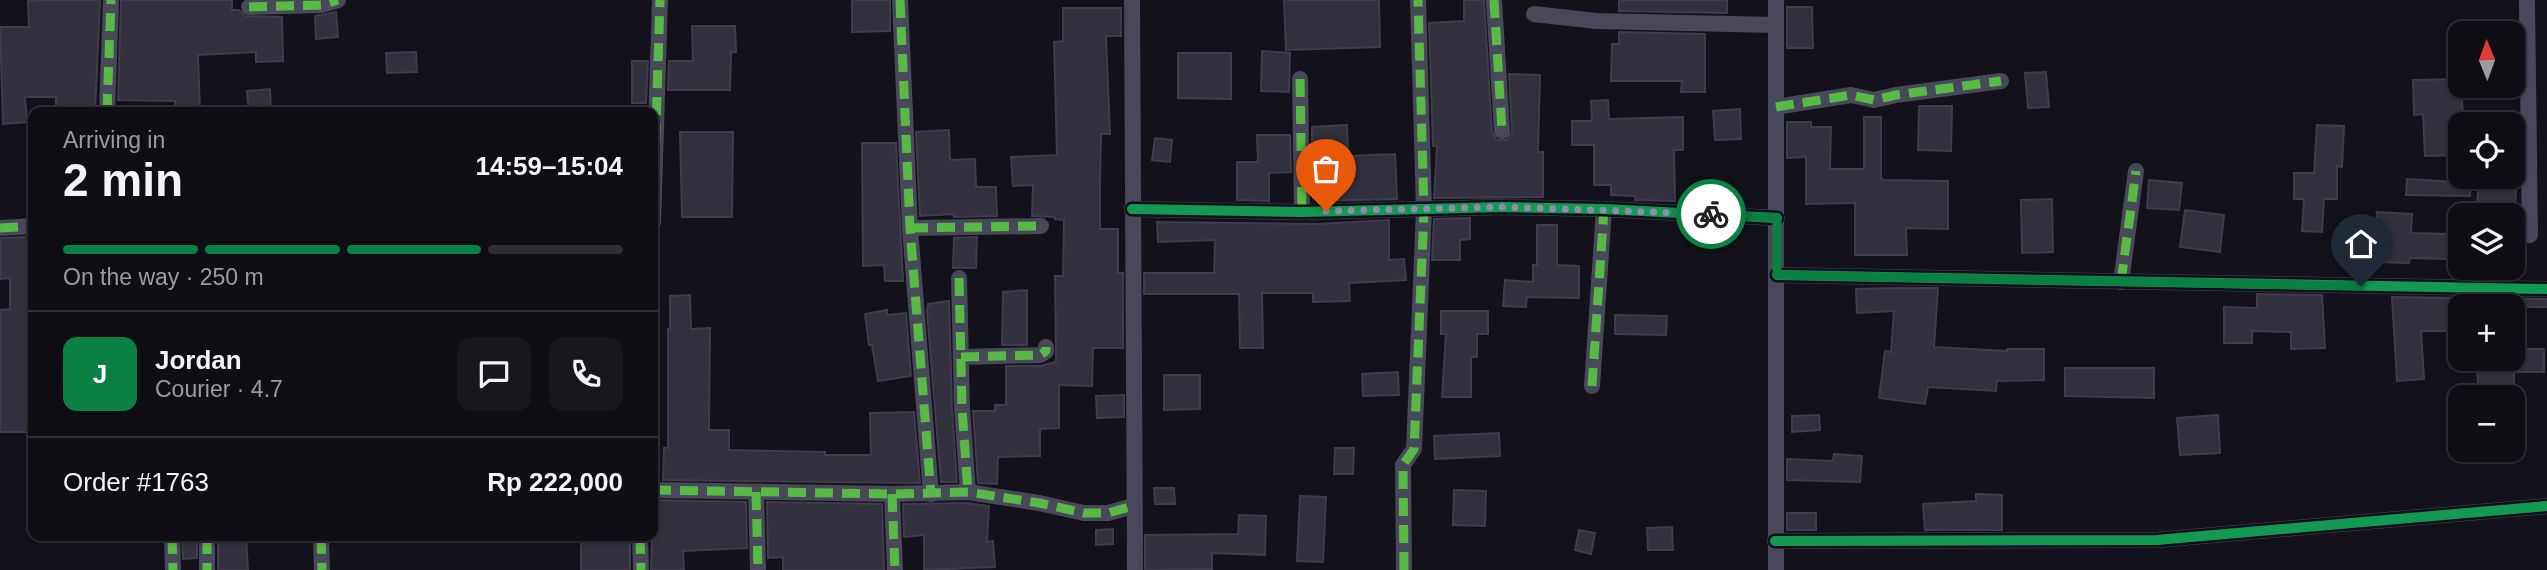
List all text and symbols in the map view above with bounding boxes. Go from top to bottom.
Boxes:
north arrow [2448,21,2525,98]
map controls [2448,21,2525,462]
button: locate [2448,112,2525,189]
text: Arriving in [63,127,165,153]
pin [1296,139,1356,211]
icon: bag [1307,150,1345,188]
text: 14:59–15:04 [476,151,623,181]
text: 2 min [63,154,183,206]
courier [1676,179,1746,249]
icon: bike [1692,195,1730,233]
button: layers [2448,203,2525,280]
pin [2331,214,2391,286]
icon: home [2342,225,2380,263]
text: On the way · 250 m [63,264,264,290]
button: + [2448,294,2525,371]
button: chat [457,337,531,411]
button: phone [549,337,623,411]
text: Jordan [155,345,242,375]
text: J [93,359,107,389]
text: Courier · 4.7 [155,376,283,402]
button: − [2448,385,2525,462]
text: Order #1763 [63,467,209,497]
text: Rp 222,000 [487,467,623,497]

